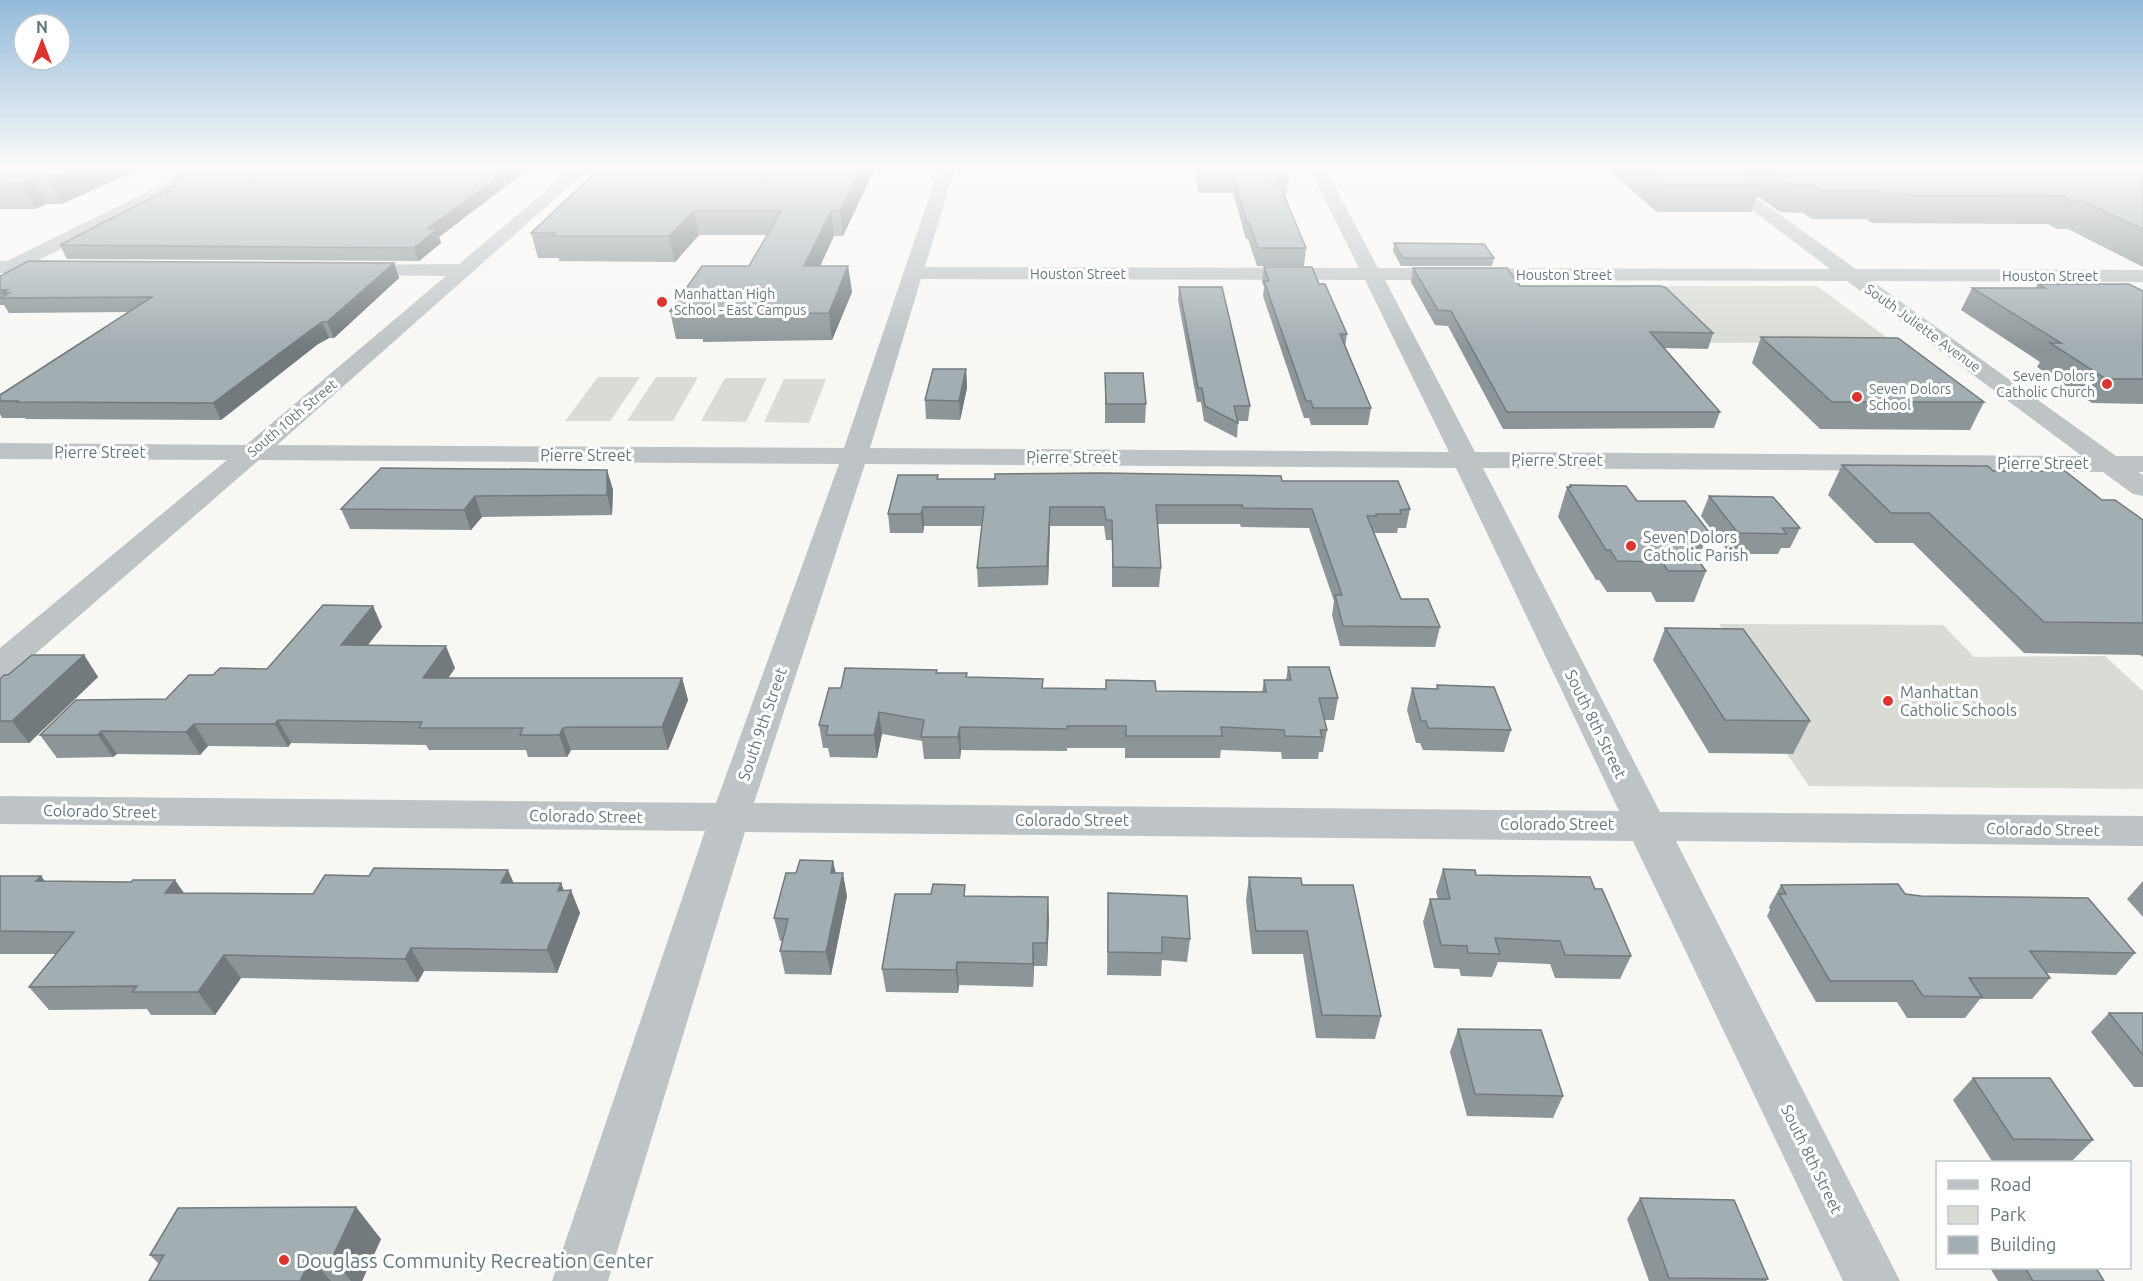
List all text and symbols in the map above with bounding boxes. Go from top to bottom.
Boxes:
north arrow [12,12,72,72]
text: N [36,18,48,36]
street label: Houston Street [1030,266,1126,282]
street label: Houston Street [1516,267,1612,283]
street label: Houston Street [2002,268,2098,284]
street label: South Juliette Avenue [1862,281,1984,375]
place label: Manhattan High School - East Campus [674,286,806,318]
marker: Manhattan High School - East Campus [655,295,669,309]
place label: Seven Dolors Catholic Church [1996,368,2095,400]
street label: South 10th Street [244,376,340,460]
marker: Seven Dolors Catholic Church [2100,377,2114,391]
place label: Seven Dolors School [1869,381,1951,413]
marker: Seven Dolors School [1850,390,1864,404]
street label: Pierre Street [54,443,146,461]
street label: Pierre Street [540,446,632,464]
street label: Pierre Street [1026,448,1118,466]
street label: Pierre Street [1511,451,1603,469]
street label: Pierre Street [1997,454,2089,472]
place label: Seven Dolors Catholic Parish [1643,528,1749,564]
marker: Seven Dolors Catholic Parish [1624,539,1638,553]
street label: South 9th Street [734,664,790,783]
street label: South 8th Street [1562,667,1630,782]
place label: Manhattan Catholic Schools [1900,683,2017,719]
marker: Manhattan Catholic Schools [1881,694,1895,708]
street label: Colorado Street [43,801,158,821]
street label: Colorado Street [529,806,644,826]
street label: Colorado Street [1015,811,1130,829]
street label: Colorado Street [1500,815,1615,833]
street label: Colorado Street [1986,819,2101,839]
street label: South 8th Street [1778,1102,1846,1217]
legend [1936,1161,2131,1269]
text: Road [1990,1174,2032,1194]
text: Park [1990,1204,2026,1224]
text: Building [1990,1234,2056,1254]
place label: Douglass Community Recreation Center [296,1249,654,1272]
marker: Douglass Community Recreation Center [277,1253,291,1267]

